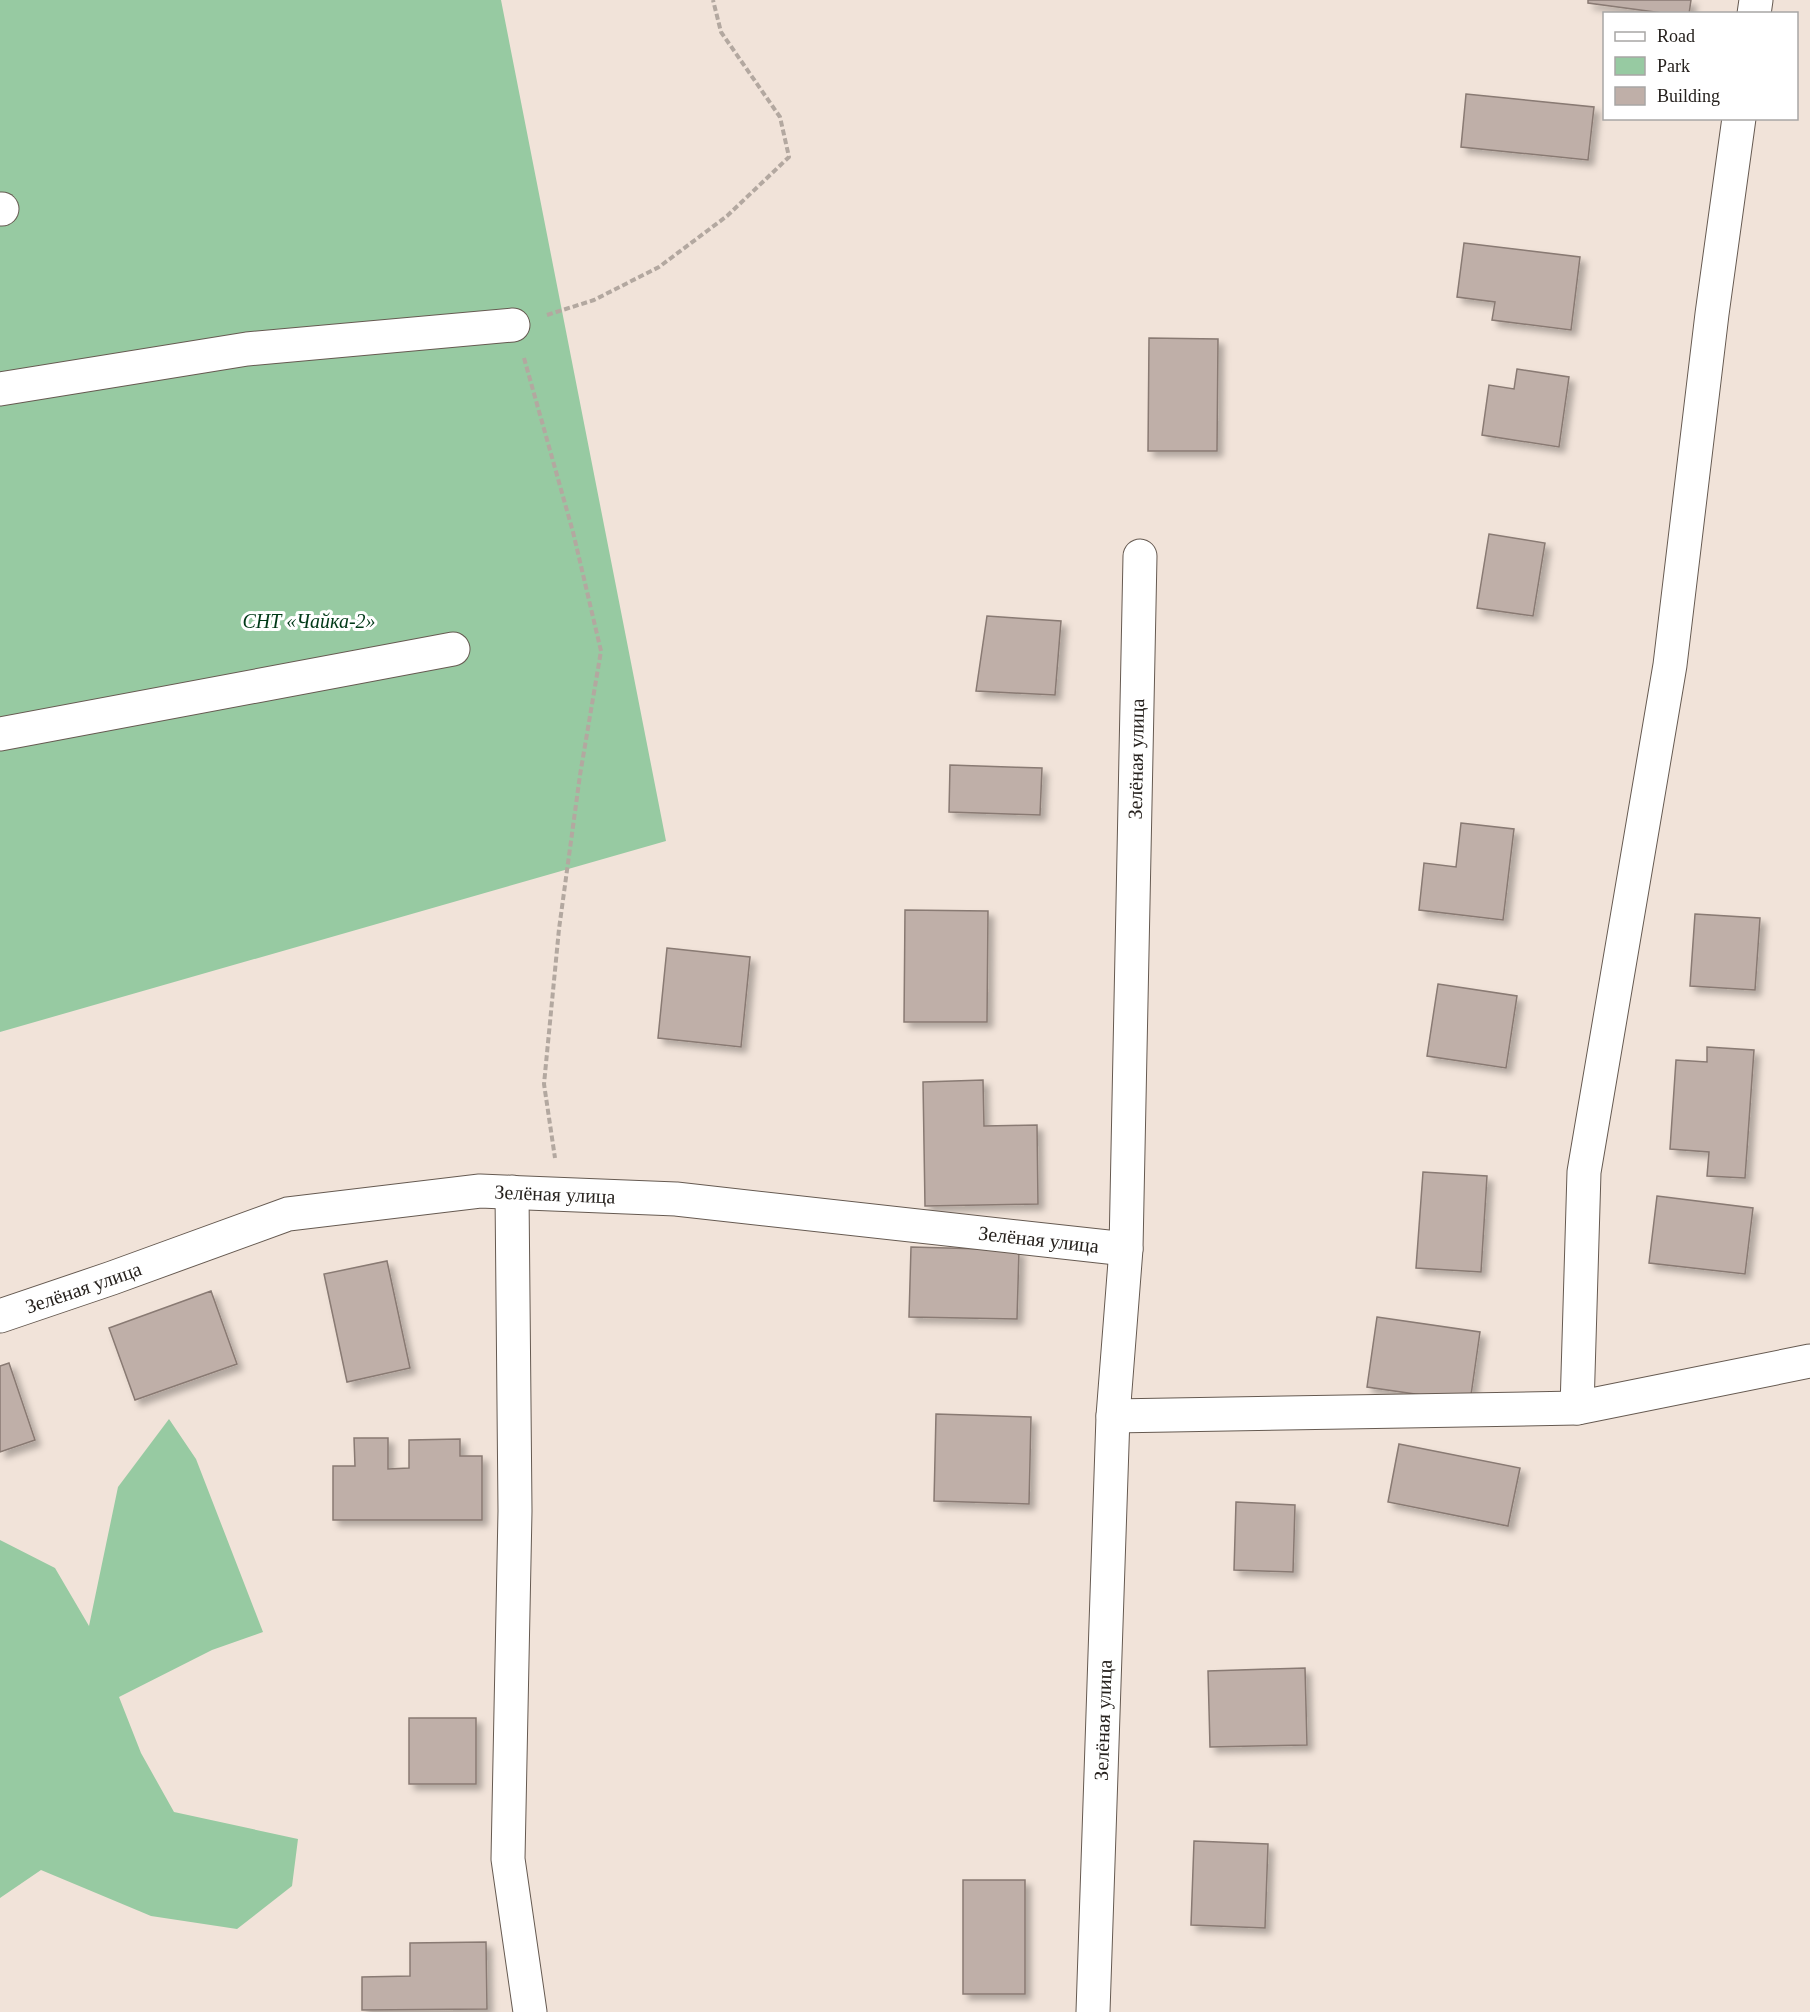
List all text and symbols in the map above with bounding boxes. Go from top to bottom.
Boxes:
legend [1603,12,1798,120]
text: Road [1657,26,1695,46]
text: Park [1657,56,1690,76]
text: Building [1657,86,1720,106]
park label: СНТ «Чайка-2» [242,610,376,632]
street label: Зелёная улица [1124,698,1149,820]
street label: Зелёная улица [494,1181,616,1208]
street label: Зелёная улица [977,1222,1100,1257]
street label: Зелёная улица [23,1257,144,1318]
street label: Зелёная улица [1090,1659,1117,1781]

